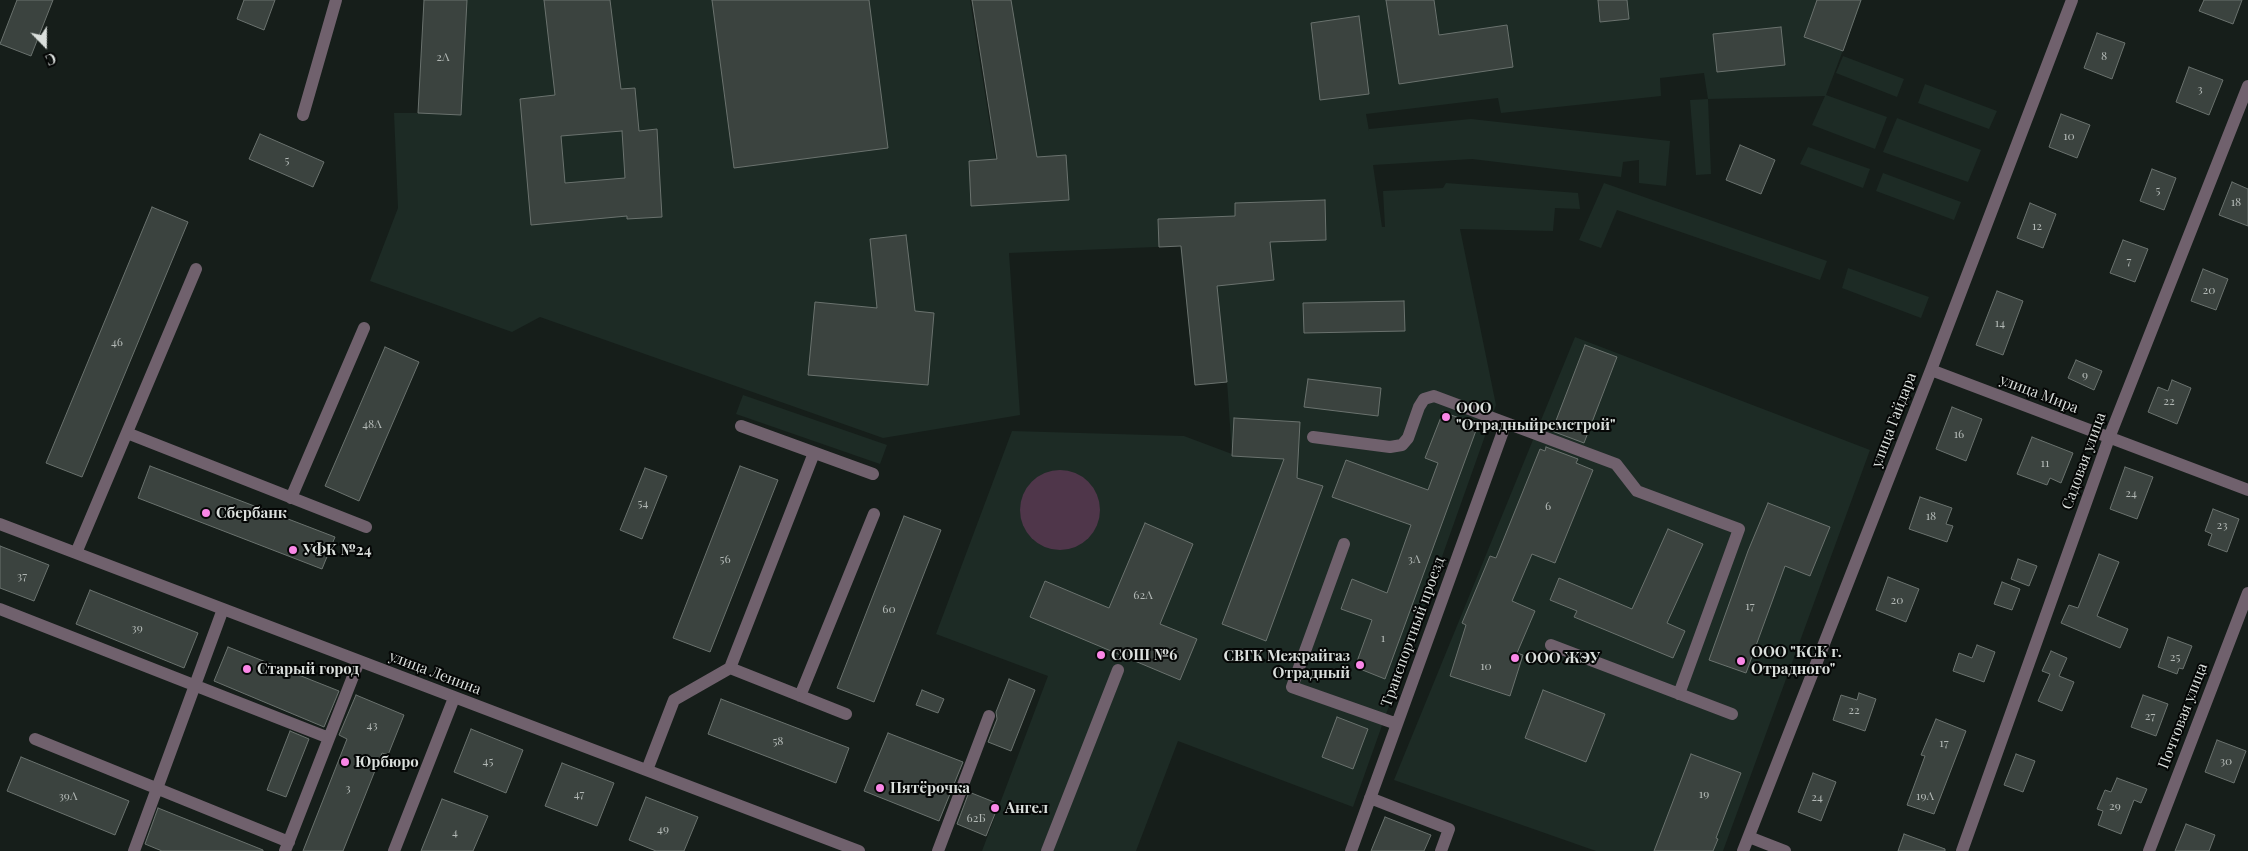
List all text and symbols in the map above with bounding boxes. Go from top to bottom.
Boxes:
north arrow [20,20,70,70]
text: С [43,49,59,70]
house number: 8 [2101,49,2107,63]
house number: 2А [436,50,450,64]
house number: 3 [2197,82,2203,96]
house number: 10 [2063,129,2075,143]
house number: 5 [285,153,289,167]
house number: 5 [2156,183,2160,197]
house number: 18 [2231,195,2241,209]
house number: 12 [2032,219,2042,233]
house number: 7 [2127,254,2131,268]
house number: 20 [2203,283,2215,297]
house number: 14 [1995,316,2005,330]
house number: 46 [111,335,123,349]
house number: 9 [2082,368,2088,382]
street label: улица Гайдара [1868,370,1920,470]
street label: улица Мира [1997,371,2081,417]
house number: 22 [2163,394,2175,408]
place label: ООО "Отрадныйремстрой" [1456,399,1616,434]
street label: Садовая улица [2058,410,2110,512]
marker: ООО "Отрадныйремстрой" [1440,411,1452,423]
house number: 48А [362,417,382,431]
house number: 16 [1954,427,1964,441]
house number: 11 [2041,456,2049,470]
house number: 24 [2125,486,2137,500]
house number: 54 [638,496,648,510]
house number: 6 [1545,499,1551,513]
place label: Сбербанк [216,504,287,522]
marker: Сбербанк [200,507,212,519]
house number: 18 [1926,509,1936,523]
house number: 23 [2216,518,2228,532]
place label: УФК №24 [303,541,372,559]
marker: УФК №24 [287,544,299,556]
house number: 56 [719,552,731,566]
house number: 3А [1408,552,1420,566]
street label: Транспортный проезд [1377,554,1449,710]
house number: 37 [17,569,27,583]
house number: 62А [1133,588,1153,602]
house number: 20 [1891,593,1903,607]
house number: 17 [1745,599,1755,613]
house number: 60 [882,602,896,616]
house number: 39 [131,621,143,635]
house number: 1 [1381,631,1385,645]
place label: ООО "КСК г. Отрадного" [1751,643,1842,678]
place label: СОШ №6 [1111,646,1177,664]
street label: улица Ленина [386,647,484,699]
place label: СВГК Межрайгаз Отрадный [1223,647,1350,682]
marker: СОШ №6 [1095,649,1107,661]
place label: ООО ЖЭУ [1525,649,1600,667]
house number: 25 [2170,650,2180,664]
marker: ООО ЖЭУ [1509,652,1521,664]
marker: ООО "КСК г. Отрадного" [1735,655,1747,667]
marker: СВГК Межрайгаз Отрадный [1354,659,1366,671]
house number: 10 [1480,659,1492,673]
place label: Старый город [257,660,359,678]
street label: Почтовая улица [2155,661,2211,771]
marker: Старый город [241,663,253,675]
house number: 22 [1848,703,1860,717]
house number: 27 [2145,709,2155,723]
house number: 43 [366,718,378,732]
house number: 58 [772,734,784,748]
house number: 17 [1939,736,1949,750]
place label: Юрбюро [355,753,419,771]
house number: 45 [483,754,493,768]
house number: 30 [2220,754,2232,768]
marker: Юрбюро [339,756,351,768]
place label: Пятёрочка [890,779,970,797]
house number: 3 [345,781,351,795]
marker: Пятёрочка [874,782,886,794]
house number: 47 [574,787,584,801]
house number: 19 [1699,787,1709,801]
house number: 39А [58,789,78,803]
house number: 19А [1916,789,1934,803]
house number: 24 [1811,790,1823,804]
place label: Ангел [1005,799,1048,817]
house number: 29 [2109,799,2121,813]
marker: Ангел [989,802,1001,814]
house number: 62Б [966,811,986,825]
house number: 49 [657,822,669,836]
house number: 4 [452,825,458,839]

